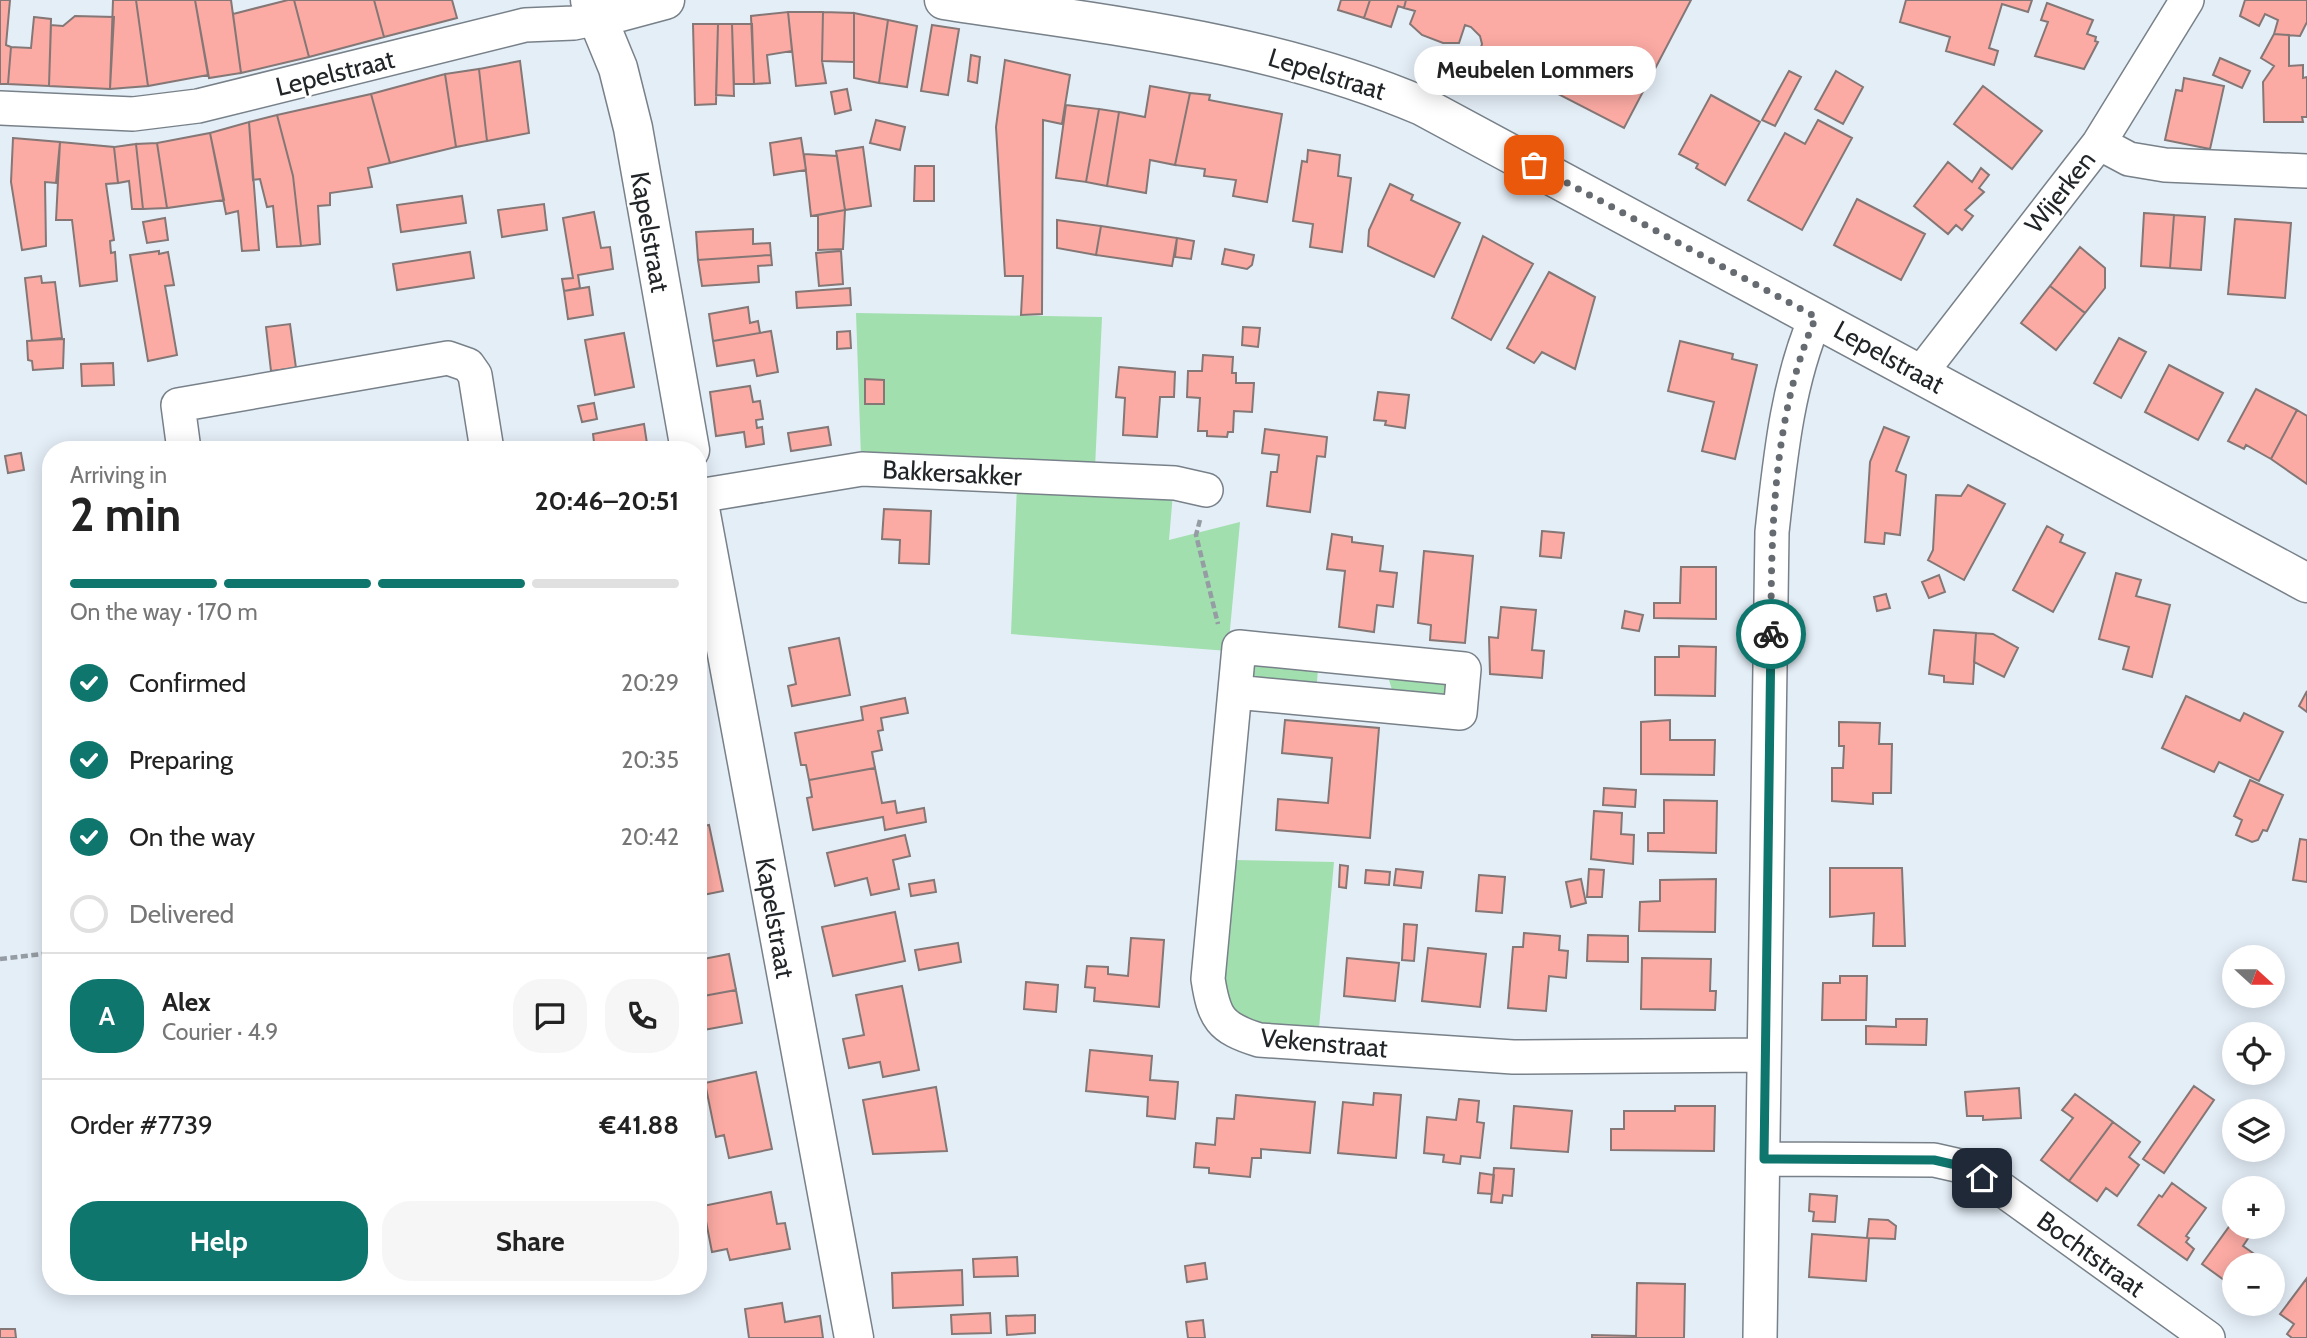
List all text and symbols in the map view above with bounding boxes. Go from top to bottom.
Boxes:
street label: Lepelstraat [1264,41,1390,107]
street label: Lepelstraat [272,43,398,103]
callout: Meubelen Lommers [1413,46,1655,95]
text: Meubelen Lommers [1436,56,1634,84]
pin [1504,135,1564,195]
street label: Wijerken [2018,144,2102,240]
icon: bag [1515,146,1553,184]
street label: Kapelstraat [624,169,676,295]
street label: Lepelstraat [1828,314,1950,400]
street label: Bakkersakker [881,453,1023,493]
text: Arriving in [70,461,167,489]
text: 20:46–20:51 [535,485,679,517]
text: 2 min [70,487,181,543]
text: On the way · 170 m [70,598,258,626]
courier [1736,599,1806,669]
icon: bike [1752,615,1790,653]
icon: check [70,664,108,702]
text: Confirmed [129,667,246,699]
text: 20:29 [621,669,679,697]
icon: check [70,741,108,779]
text: Preparing [129,744,233,776]
text: 20:35 [621,746,679,774]
icon: check [70,818,108,856]
text: On the way [129,821,255,853]
text: 20:42 [621,823,679,851]
street label: Kapelstraat [749,855,801,981]
text: Delivered [129,898,234,930]
north arrow [2222,945,2286,1008]
map controls [2222,945,2285,1316]
button: chat [513,979,587,1053]
button: phone [605,979,679,1053]
text: Alex [162,986,211,1018]
text: A [99,1000,115,1032]
text: Courier · 4.9 [162,1018,278,1046]
street label: Vekenstraat [1259,1022,1389,1065]
button: locate [2222,1022,2285,1085]
button: layers [2222,1099,2285,1162]
text: Order #7739 [70,1109,213,1141]
text: €41.88 [600,1109,679,1141]
pin [1952,1148,2012,1208]
icon: home [1963,1159,2001,1197]
button: + [2222,1176,2285,1239]
button: Help [70,1201,368,1281]
button: Share [382,1201,679,1281]
street label: Bochtstraat [2031,1204,2151,1304]
button: − [2222,1253,2285,1316]

